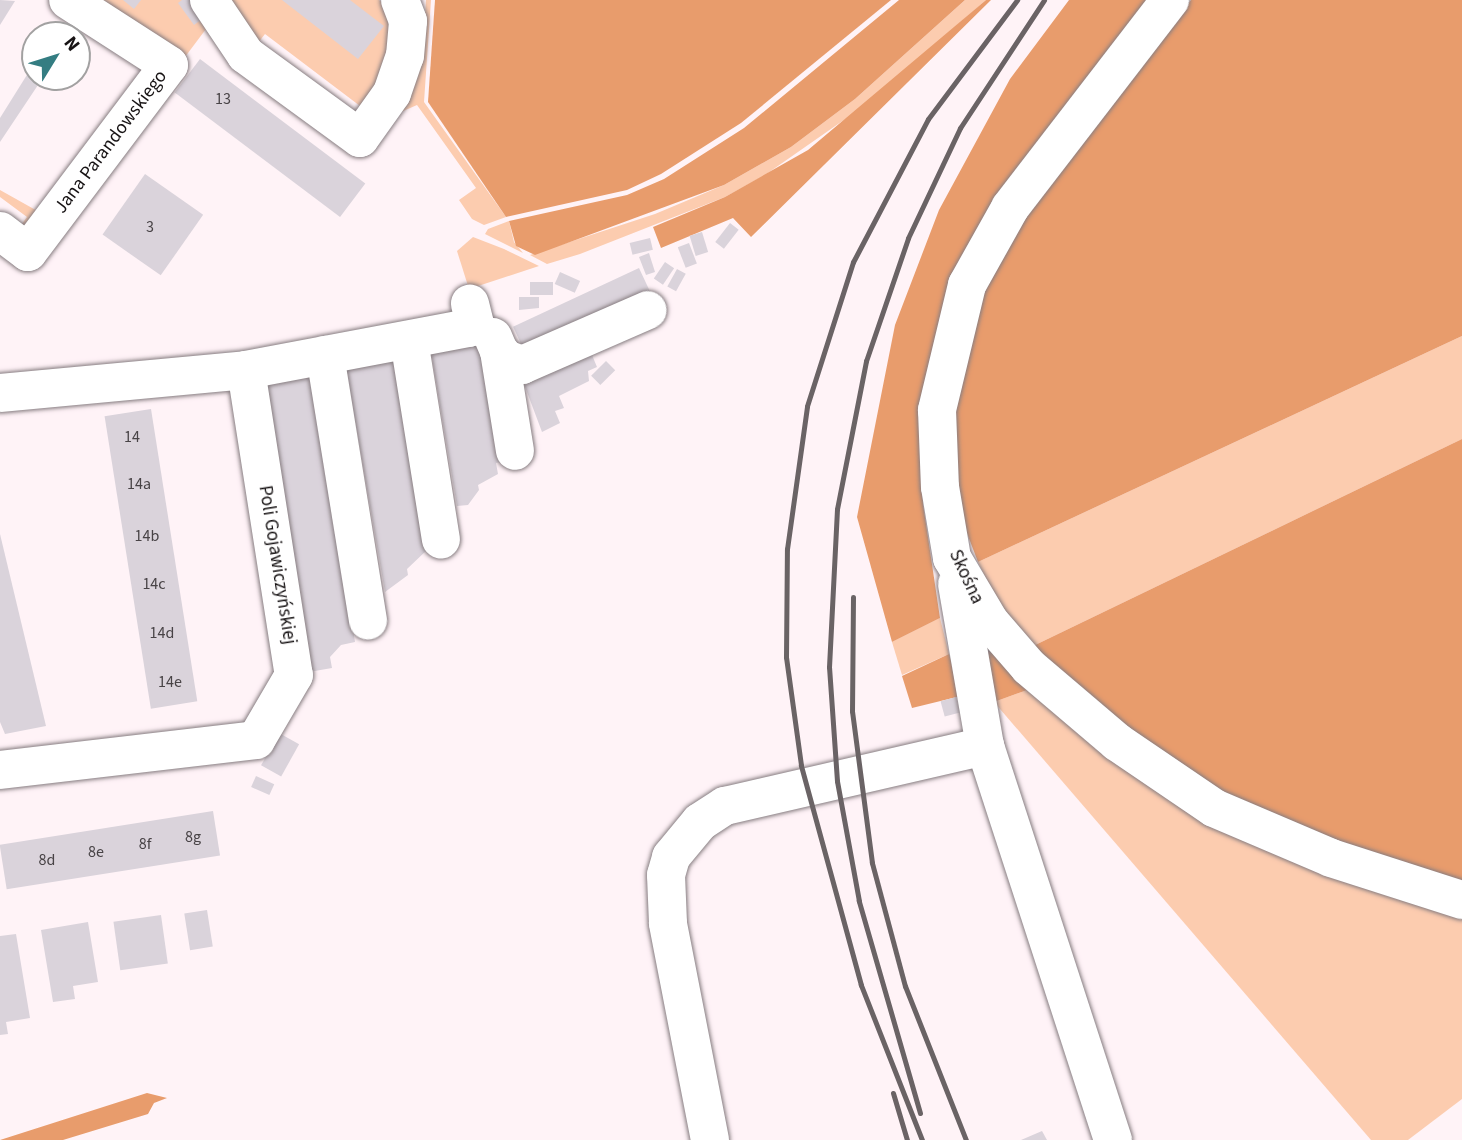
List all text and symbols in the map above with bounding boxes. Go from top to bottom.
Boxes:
north arrow [21,21,91,91]
text: N [57,31,86,57]
street label: Jana Parandowskiego [50,66,172,218]
house number: 13 [215,89,231,109]
house number: 3 [146,217,154,237]
house number: 14 [124,427,140,447]
house number: 14a [127,474,151,494]
street label: Poli Gojawiczyńskiej [253,484,301,646]
house number: 14b [135,526,159,546]
street label: Skośna [944,546,988,608]
house number: 14c [142,574,166,594]
house number: 14d [150,623,174,643]
house number: 14e [158,672,182,692]
house number: 8g [185,827,201,847]
house number: 8f [139,834,151,854]
house number: 8e [88,842,104,862]
house number: 8d [39,850,55,870]

